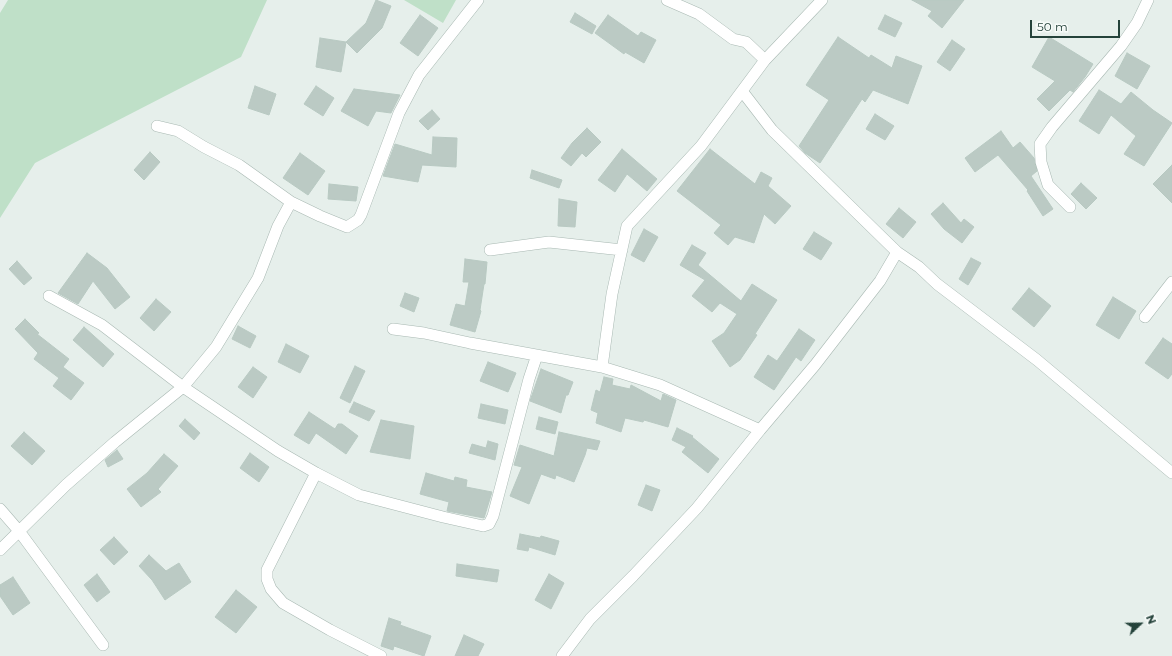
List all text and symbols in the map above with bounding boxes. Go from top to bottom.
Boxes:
scale bar [1032,12,1122,38]
text: 50 m [1037,19,1068,34]
north arrow [1120,604,1160,644]
text: N [1143,613,1159,626]

